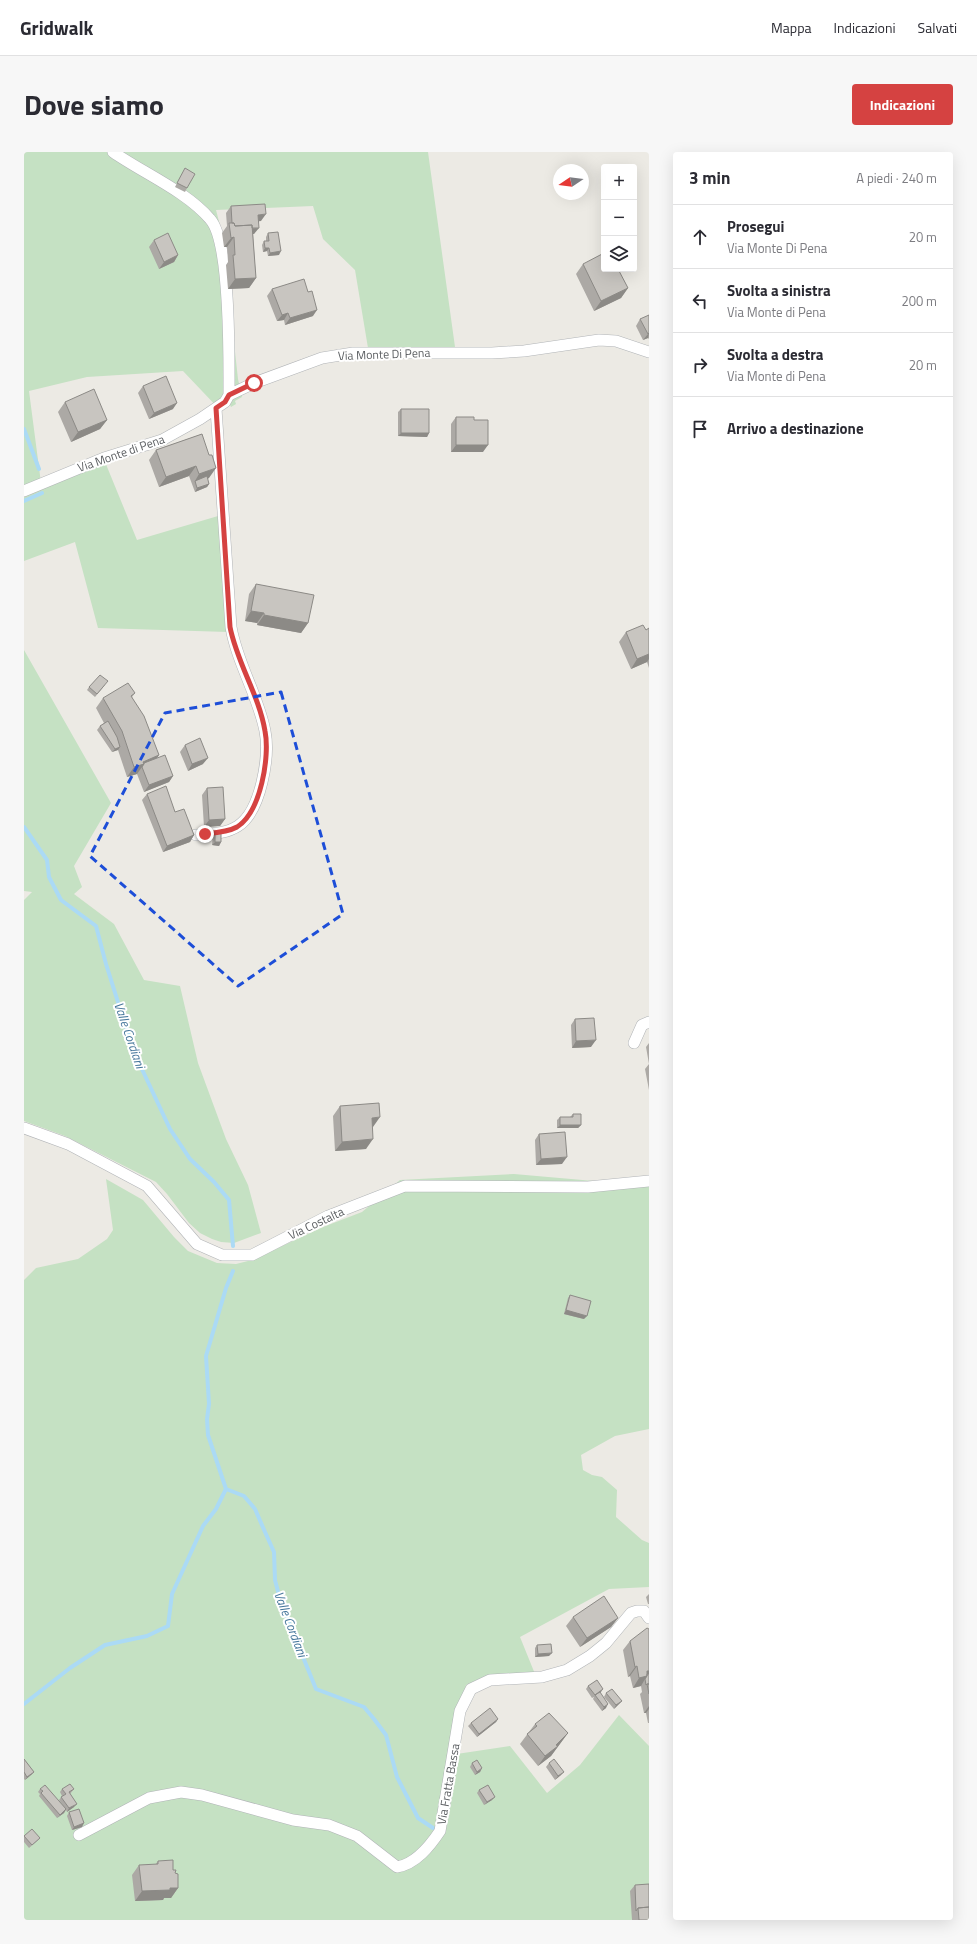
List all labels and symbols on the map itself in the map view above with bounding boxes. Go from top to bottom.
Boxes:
north arrow [553,164,589,200]
street label: Via Monte Di Pena [337,343,431,365]
route start [245,374,263,392]
street label: Via Monte di Pena [75,429,167,477]
route end [196,825,214,843]
water label: Valle Cordiani [109,999,151,1072]
street label: Via Costalta [285,1202,347,1244]
water label: Valle Cordiani [269,1588,313,1661]
street label: Via Fratta Bassa [432,1742,464,1826]

